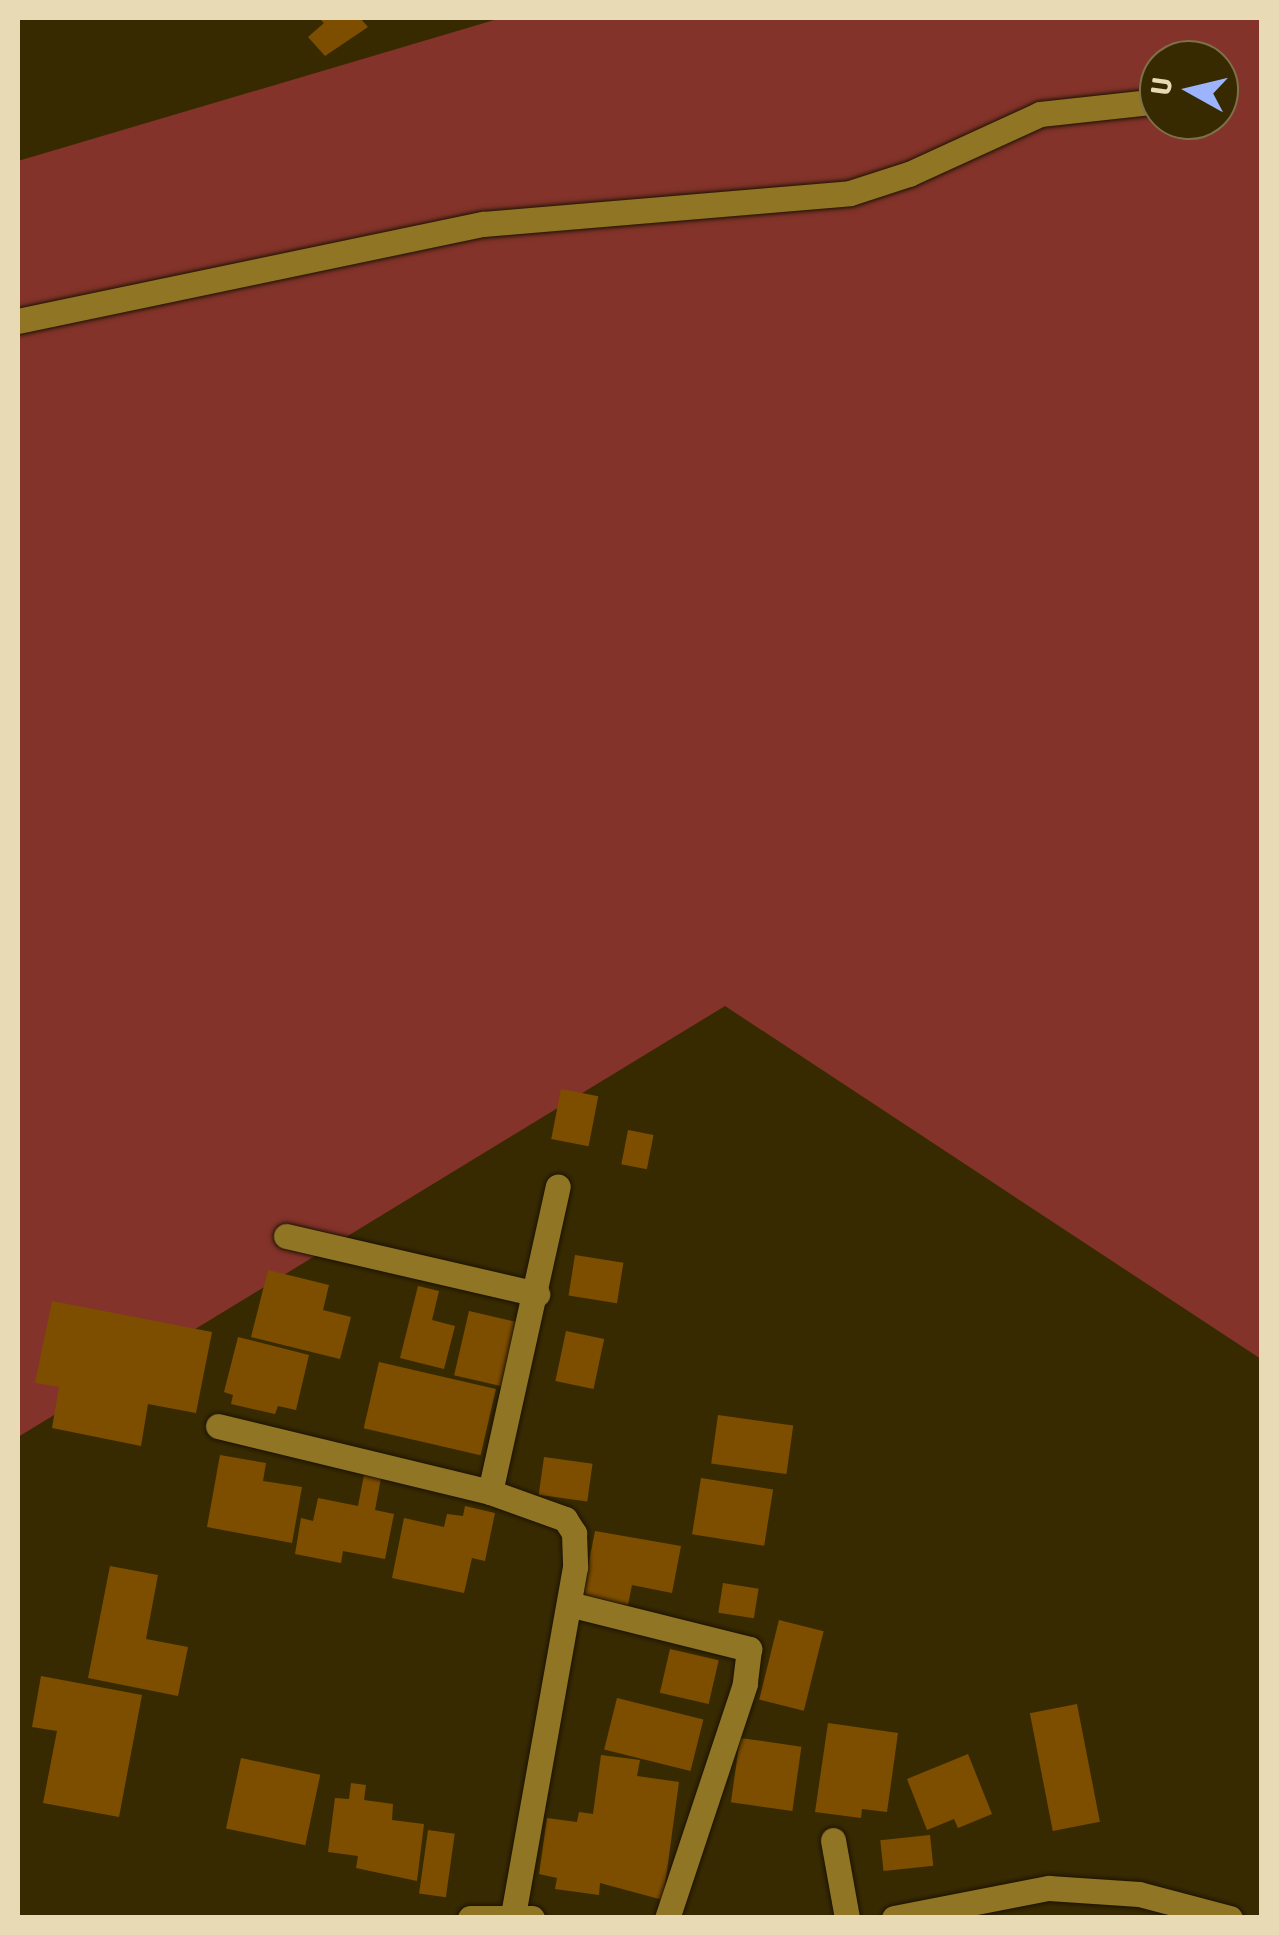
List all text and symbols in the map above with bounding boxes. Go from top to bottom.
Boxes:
north arrow [1139,40,1239,140]
text: U [1144,76,1178,97]

